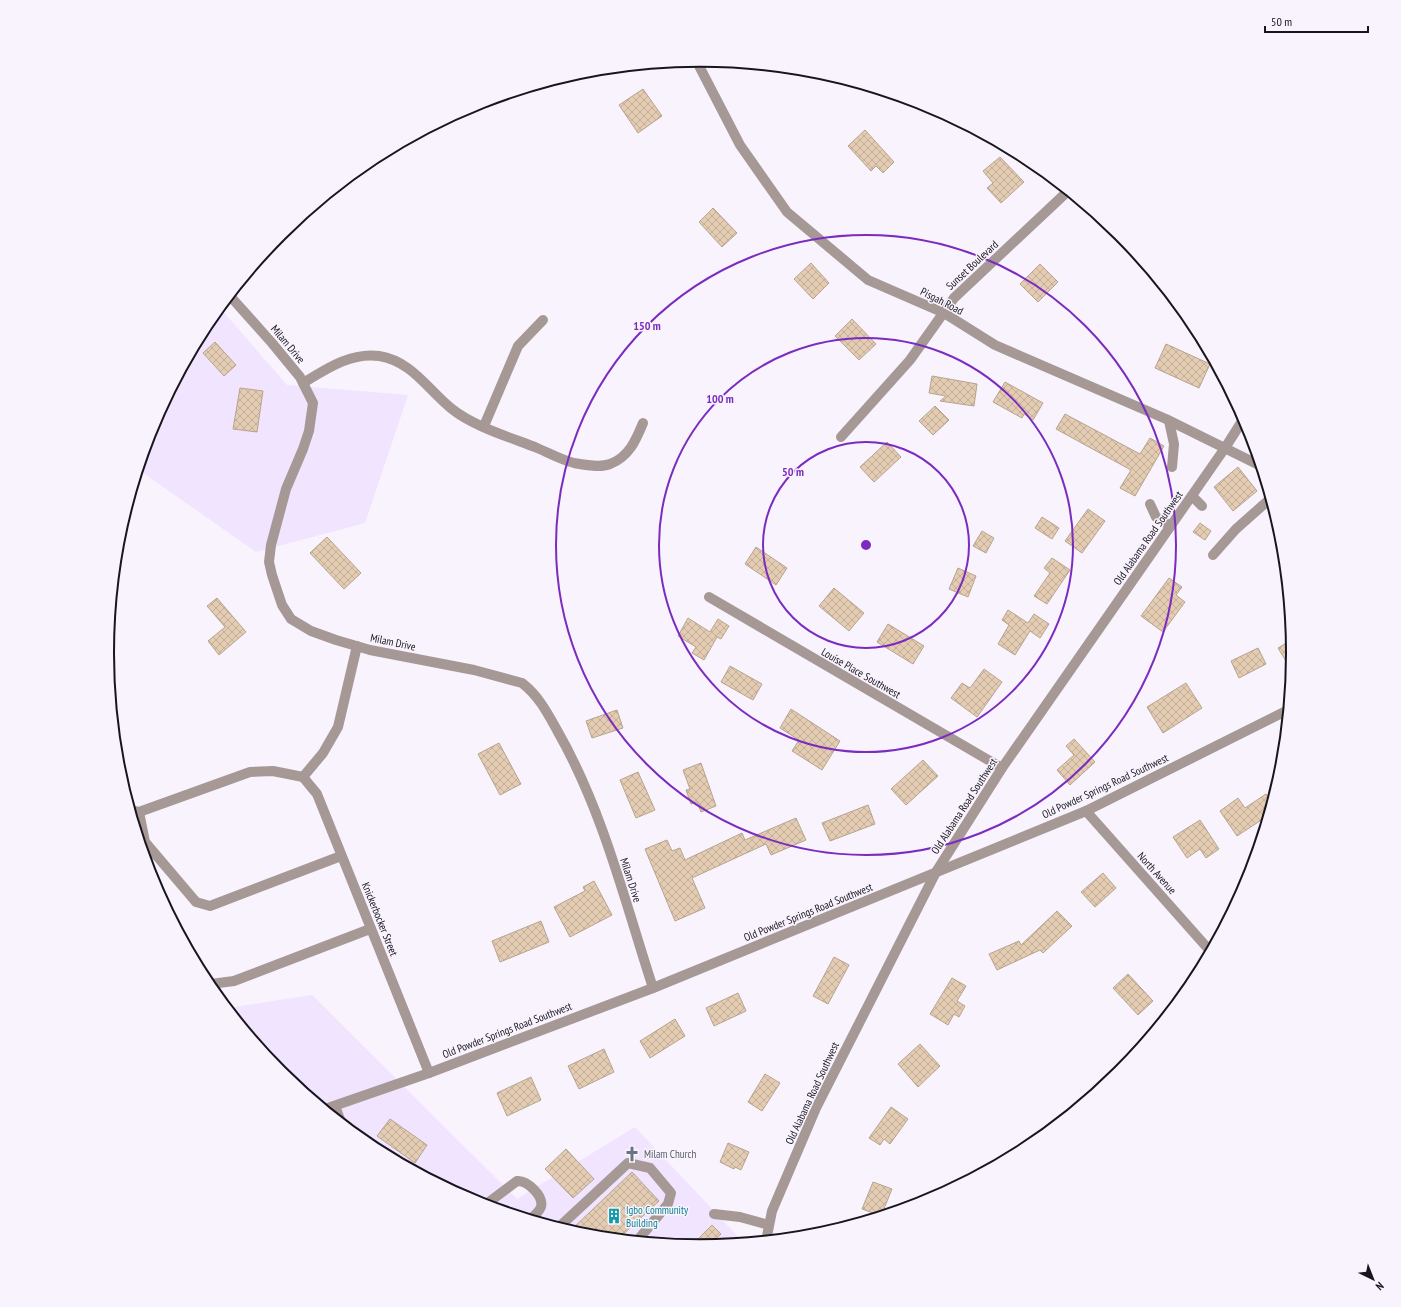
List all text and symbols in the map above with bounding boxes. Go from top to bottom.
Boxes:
scale bar [1265,8,1368,34]
text: 50 m [1271,14,1292,29]
street label: Sunset Boulevard [943,237,1001,293]
street label: Pisgah Road [918,284,966,318]
text: 150 m [633,318,661,333]
street label: Milam Drive [268,322,308,366]
text: 100 m [706,391,734,406]
text: 50 m [782,464,804,479]
street label: Old Alabama Road Southwest [1110,488,1186,588]
centre of rings [859,538,873,552]
street label: Milam Drive [369,630,417,654]
street label: Louise Place Southwest [819,645,903,701]
street label: Old Powder Springs Road Southwest [1040,751,1170,821]
street label: Old Alabama Road Southwest [928,755,1000,857]
street label: North Avenue [1135,849,1180,897]
street label: Milam Drive [617,856,645,904]
street label: Knickerbocker Street [359,880,401,958]
street label: Old Powder Springs Road Southwest [742,880,874,944]
street label: Old Powder Springs Road Southwest [440,999,574,1061]
street label: Old Alabama Road Southwest [782,1040,842,1146]
church icon: Milam Church [623,1145,641,1163]
place label: Milam Church [644,1147,696,1161]
place label: Igbo Community Building [626,1203,689,1230]
building icon: Igbo Community Building [605,1207,623,1225]
north arrow [1353,1259,1393,1299]
text: N [1373,1279,1387,1293]

